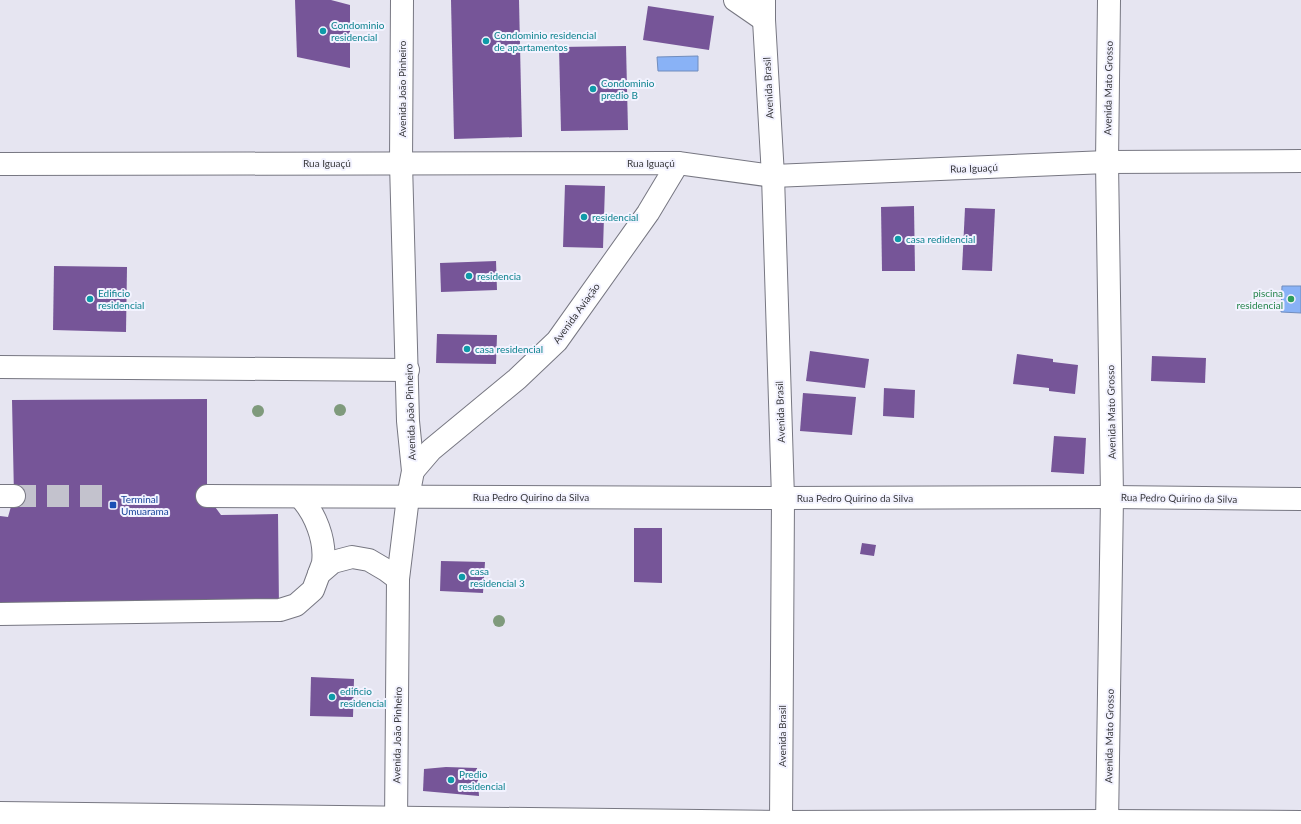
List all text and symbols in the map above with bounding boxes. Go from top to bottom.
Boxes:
place label: Condominio residencial [331,19,385,43]
marker: Condominio residencial [318,26,328,36]
place label: Condominio residencial de apartamentos [494,29,596,53]
marker: Condominio residencial de apartamentos [481,36,491,46]
street label: Avenida João Pinheiro [396,40,408,137]
street label: Avenida Mato Grosso [1101,40,1115,135]
street label: Avenida Brasil [760,57,776,119]
place label: Condominio predio B [601,77,655,101]
marker: Condominio predio B [588,84,598,94]
street label: Rua Iguaçú [303,157,351,169]
street label: Rua Iguaçú [627,157,675,169]
street label: Rua Iguaçú [950,161,998,175]
place label: residencial [592,211,638,223]
marker: residencial [579,212,589,222]
place label: casa redidencial [906,233,975,245]
marker: casa redidencial [893,234,903,244]
place label: residencia [477,270,521,282]
marker: residencia [464,271,474,281]
street label: Avenida Aviação [550,280,602,346]
place label: Edificio residencial [98,287,144,311]
place label: piscina residencial [1237,287,1283,311]
marker: Edificio residencial [85,294,95,304]
marker: piscina residencial [1286,294,1296,304]
place label: casa residencial [475,343,543,355]
marker: casa residencial [462,344,472,354]
street label: Avenida João Pinheiro [402,363,418,461]
street label: Avenida Mato Grosso [1104,364,1118,459]
street label: Avenida Brasil [773,381,787,443]
street label: Rua Pedro Quirino da Silva [473,491,589,503]
street label: Rua Pedro Quirino da Silva [1121,491,1237,505]
street label: Rua Pedro Quirino da Silva [797,492,913,504]
place label: Terminal Umuarama [121,493,169,517]
marker: Terminal Umuarama [108,500,118,510]
place label: casa residencial 3 [470,565,525,589]
marker: casa residencial 3 [457,572,467,582]
place label: edificio residencial [340,685,386,709]
street label: Avenida João Pinheiro [390,686,404,783]
street label: Avenida Mato Grosso [1102,688,1116,783]
marker: edificio residencial [327,692,337,702]
street label: Avenida Brasil [776,705,788,767]
place label: Predio residencial [459,768,505,792]
marker: Predio residencial [446,775,456,785]

